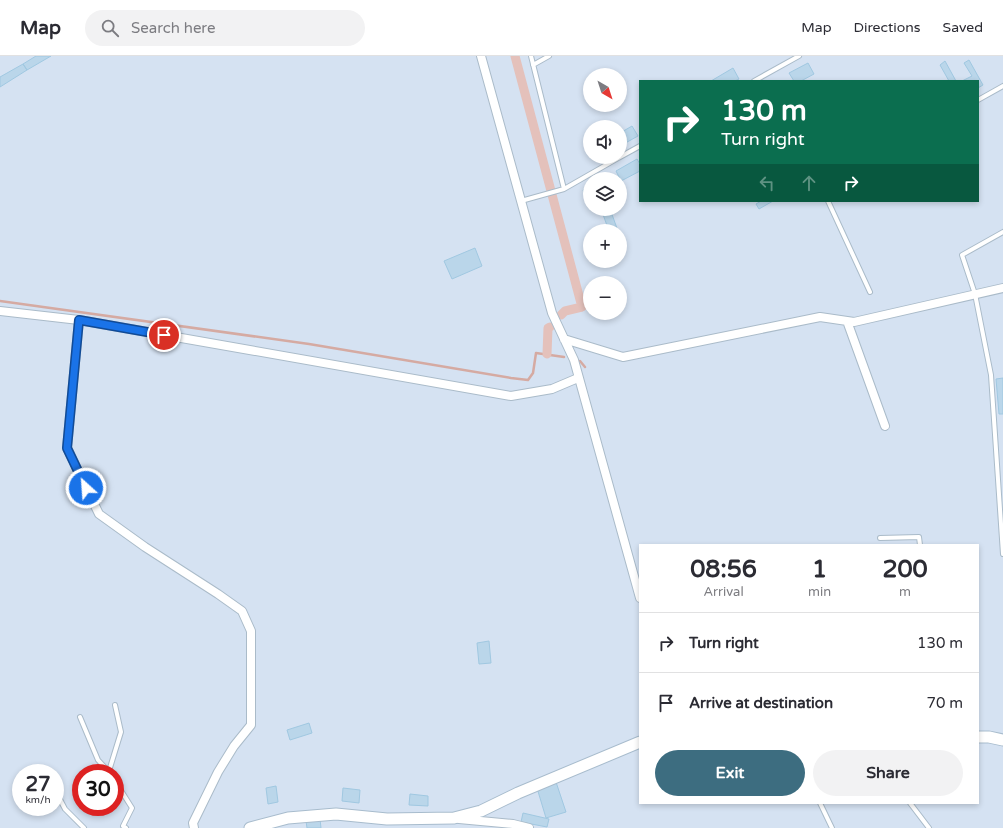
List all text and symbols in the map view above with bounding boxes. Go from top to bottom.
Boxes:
search box [85,10,365,46]
text: Map [20,17,61,39]
icon: search [99,17,121,39]
text: Search here [131,19,215,37]
text: Map [801,19,832,36]
text: Directions [854,19,921,36]
text: Saved [943,19,983,36]
north arrow [583,68,627,112]
map controls [583,68,627,320]
text: 130 m [721,94,807,128]
icon: right [655,96,707,148]
button: sound [583,120,627,164]
text: Turn right [721,128,805,150]
button: layers [583,172,627,216]
icon: left [756,172,778,194]
icon: ahead [798,172,820,194]
icon: right [840,172,862,194]
button: + [583,224,627,268]
button: − [583,276,627,320]
pin [147,318,181,352]
icon: arrive [153,324,175,346]
position arrow [65,467,107,509]
text: 08:56 [690,555,757,584]
text: 1 [812,555,827,584]
text: 200 [882,555,928,584]
text: Arrival [703,584,744,600]
text: min [808,584,831,600]
text: m [899,584,911,600]
icon: right [655,632,677,654]
text: Turn right [689,634,759,652]
text: 130 m [917,634,963,652]
icon: arrive [655,692,677,714]
text: Arrive at destination [689,694,833,712]
text: 70 m [926,694,963,712]
button: Exit [655,750,805,796]
button: Share [813,750,963,796]
speed limit sign: 30 [72,764,124,816]
text: 27 [25,773,51,797]
text: km/h [25,794,51,806]

